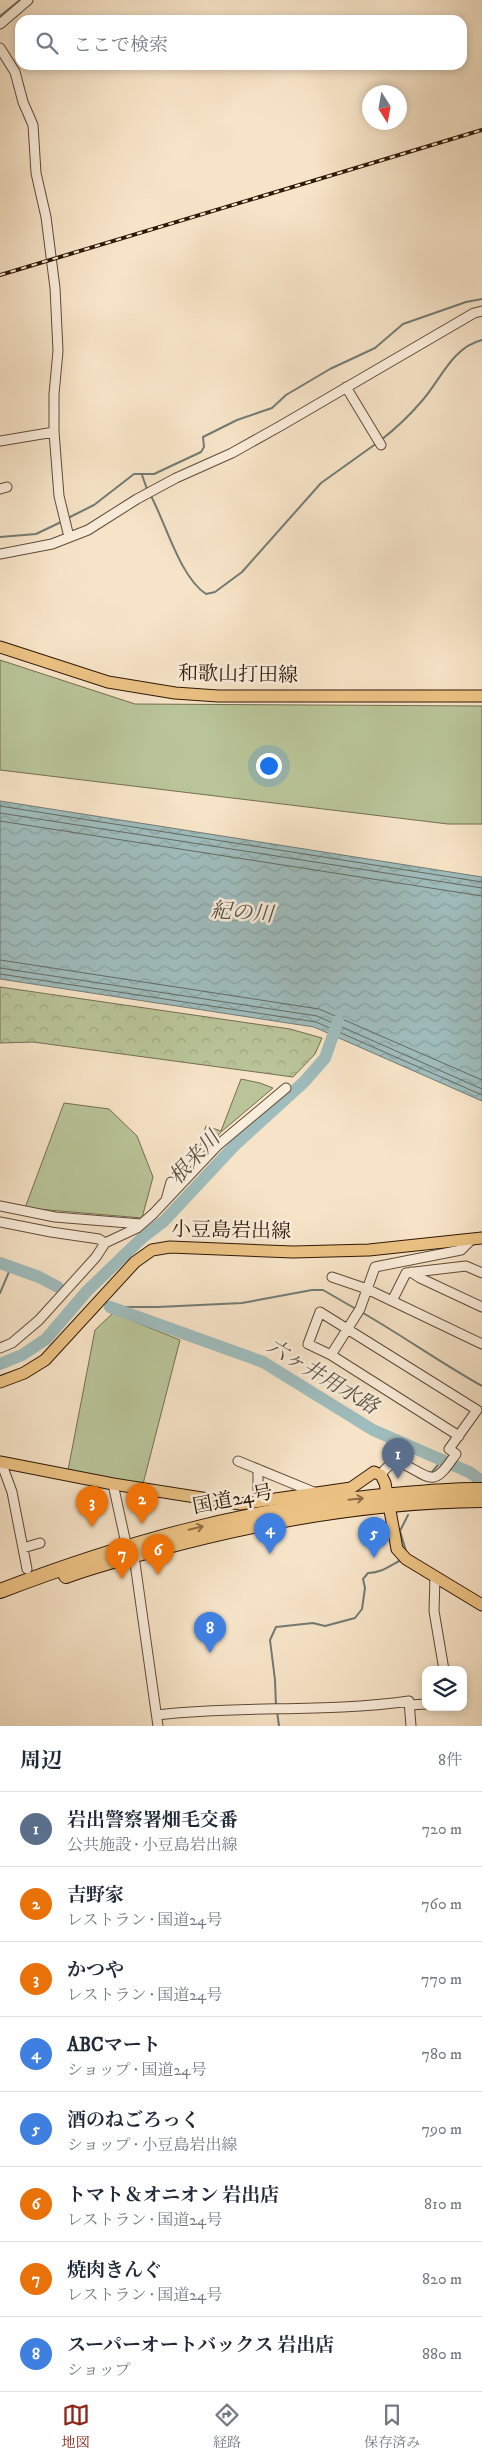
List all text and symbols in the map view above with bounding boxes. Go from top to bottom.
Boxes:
search box [15,15,467,70]
icon: search [33,29,61,57]
text: ここで検索 [73,34,168,57]
north arrow [362,85,407,130]
street label: 和歌山打田線 [178,661,298,689]
your location [256,753,282,779]
water label: 紀の川 [210,898,276,928]
water label: 根来川 [164,1125,227,1190]
street label: 小豆島岩出線 [171,1217,291,1245]
water label: 六ヶ井用水路 [261,1333,384,1422]
pin: 1 [382,1438,414,1479]
street label: 国道24号 [191,1480,275,1520]
pin: 2 [126,1483,158,1524]
pin: 3 [76,1486,108,1527]
one-way arrow [348,1494,364,1504]
pin: 4 [254,1513,286,1554]
pin: 5 [358,1517,390,1558]
one-way arrow [188,1523,204,1532]
pin: 6 [142,1534,174,1575]
pin: 7 [106,1538,138,1579]
pin: 8 [194,1612,226,1653]
map controls [422,1666,467,1711]
button: layers [422,1666,467,1711]
text: 周辺 [20,1748,62,1774]
text: 8件 [438,1750,462,1770]
text: 岩出警察署畑毛交番 [67,1809,238,1832]
text: 1 [33,1819,39,1839]
text: 720 m [422,1819,462,1839]
text: 公共施設 · 小豆島岩出線 [67,1835,238,1855]
text: 吉野家 [67,1884,124,1907]
text: 2 [32,1894,40,1914]
text: 760 m [421,1894,462,1914]
text: レストラン · 国道24号 [67,1910,222,1930]
text: かつや [67,1959,124,1982]
text: 3 [33,1969,39,1989]
text: 770 m [421,1969,462,1989]
text: レストラン · 国道24号 [67,1985,222,2005]
text: ABCマート [67,2034,161,2057]
text: 4 [31,2044,41,2064]
text: 780 m [422,2044,462,2064]
text: ショップ · 国道24号 [67,2060,206,2080]
text: 酒のねごろっく [67,2109,200,2132]
text: 5 [32,2119,40,2139]
text: 790 m [422,2119,462,2139]
text: ショップ · 小豆島岩出線 [67,2135,237,2155]
text: トマト＆オニオン 岩出店 [67,2184,279,2207]
text: 6 [32,2194,40,2214]
text: 810 m [424,2194,462,2214]
text: レストラン · 国道24号 [67,2210,222,2230]
text: 焼肉きんぐ [67,2259,162,2282]
text: 7 [32,2269,40,2289]
text: 820 m [422,2269,462,2289]
text: レストラン · 国道24号 [67,2285,222,2305]
text: スーパーオートバックス 岩出店 [67,2334,334,2357]
text: 8 [32,2344,40,2364]
text: 880 m [422,2344,462,2364]
text: ショップ [67,2360,131,2380]
tab: 地図 [62,2401,90,2452]
tab: 経路 [213,2401,241,2452]
tab: 保存済み [364,2401,420,2452]

